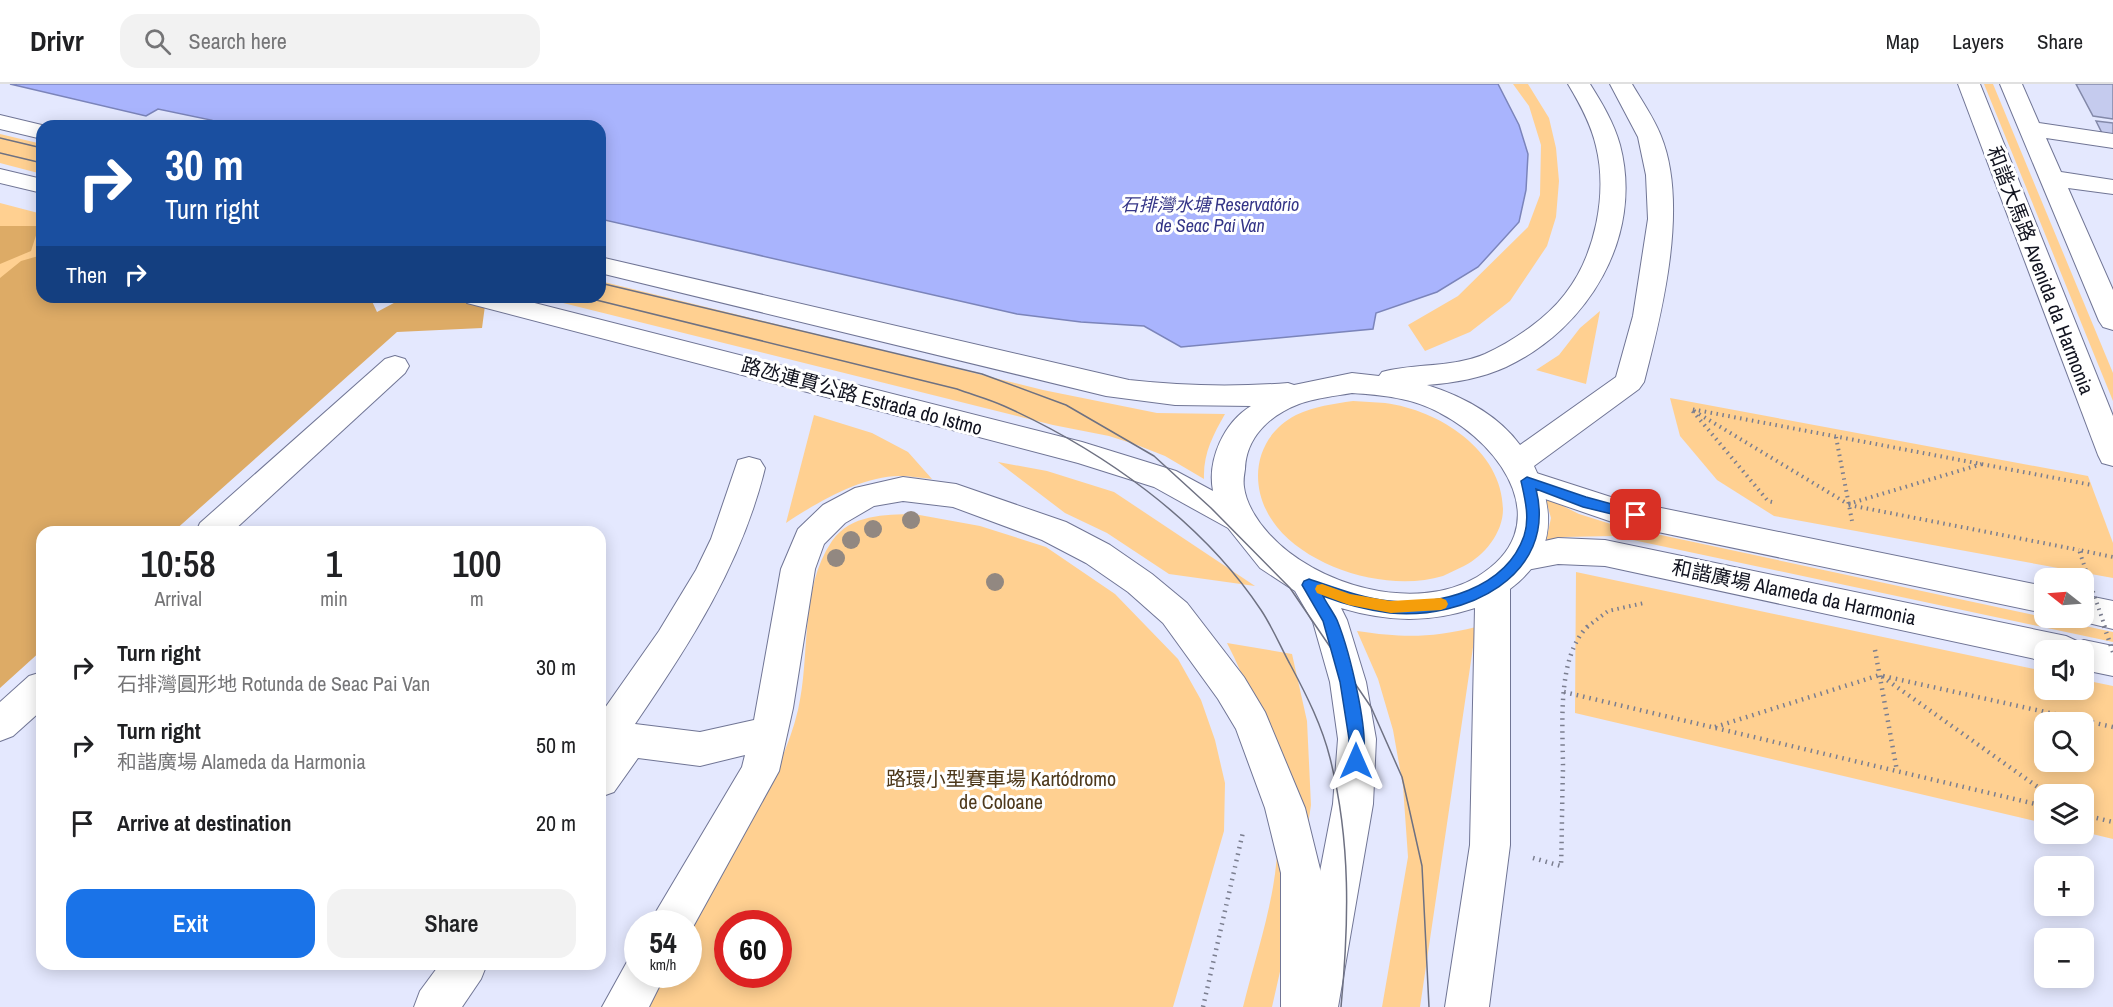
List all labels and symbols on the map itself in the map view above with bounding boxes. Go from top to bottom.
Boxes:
street label: 和諧大馬路 Avenida da Harmonia [1981,142,2101,398]
water label: 石排灣水塘 Reservatório de Seac Pai Van [1121,192,1299,238]
street label: 路氹連貫公路 Estrada do Istmo [738,351,986,441]
pin [1610,489,1661,540]
street label: 和諧廣場 Alameda da Harmonia [1670,553,1918,631]
north arrow [2034,568,2094,628]
position arrow [1324,729,1388,793]
park label: 路環小型賽車場 Kartódromo de Coloane [886,765,1116,815]
speed limit sign: 60 [714,910,792,988]

